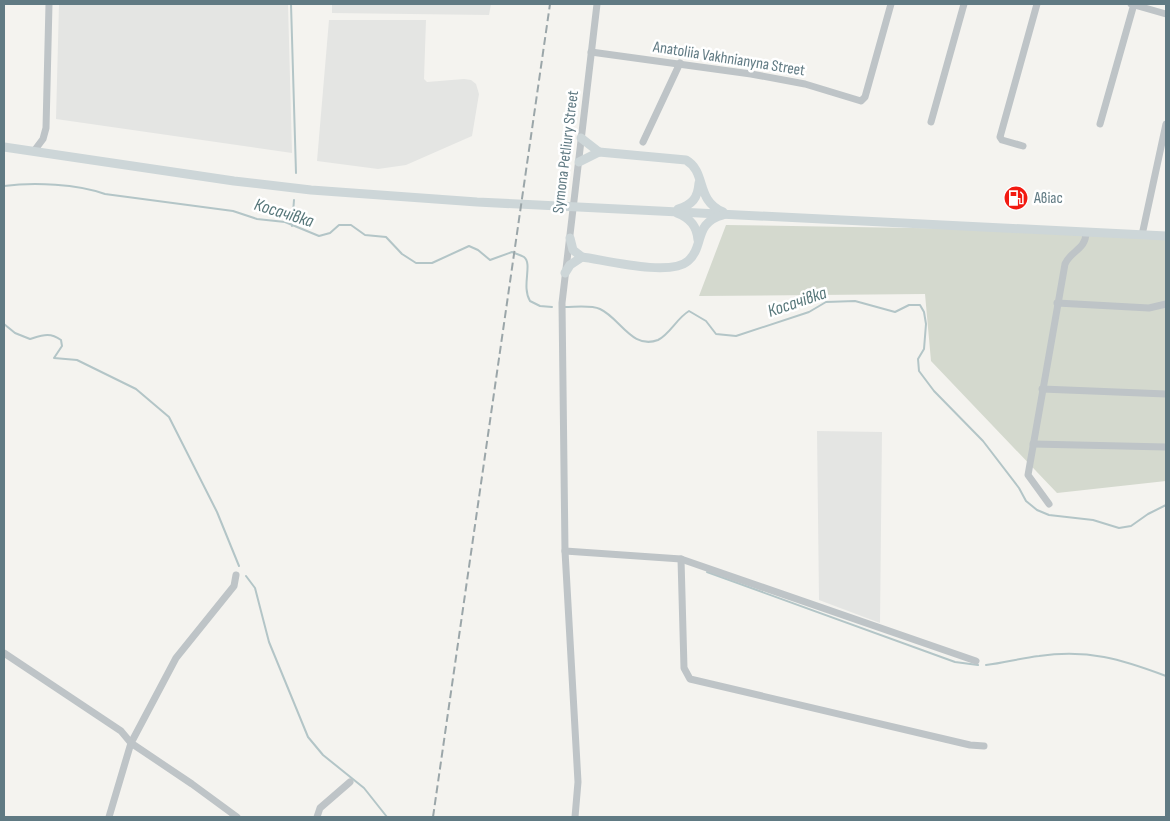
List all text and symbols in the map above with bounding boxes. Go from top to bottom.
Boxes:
street label: Anatoliia Vakhnianyna Street [651,37,806,80]
street label: Symona Petliury Street [549,89,583,215]
fuel station icon: Авіас [1003,185,1029,211]
place label: Авіас [1033,189,1063,208]
water label: Косачівка [252,194,317,232]
water label: Косачівка [765,282,830,322]

